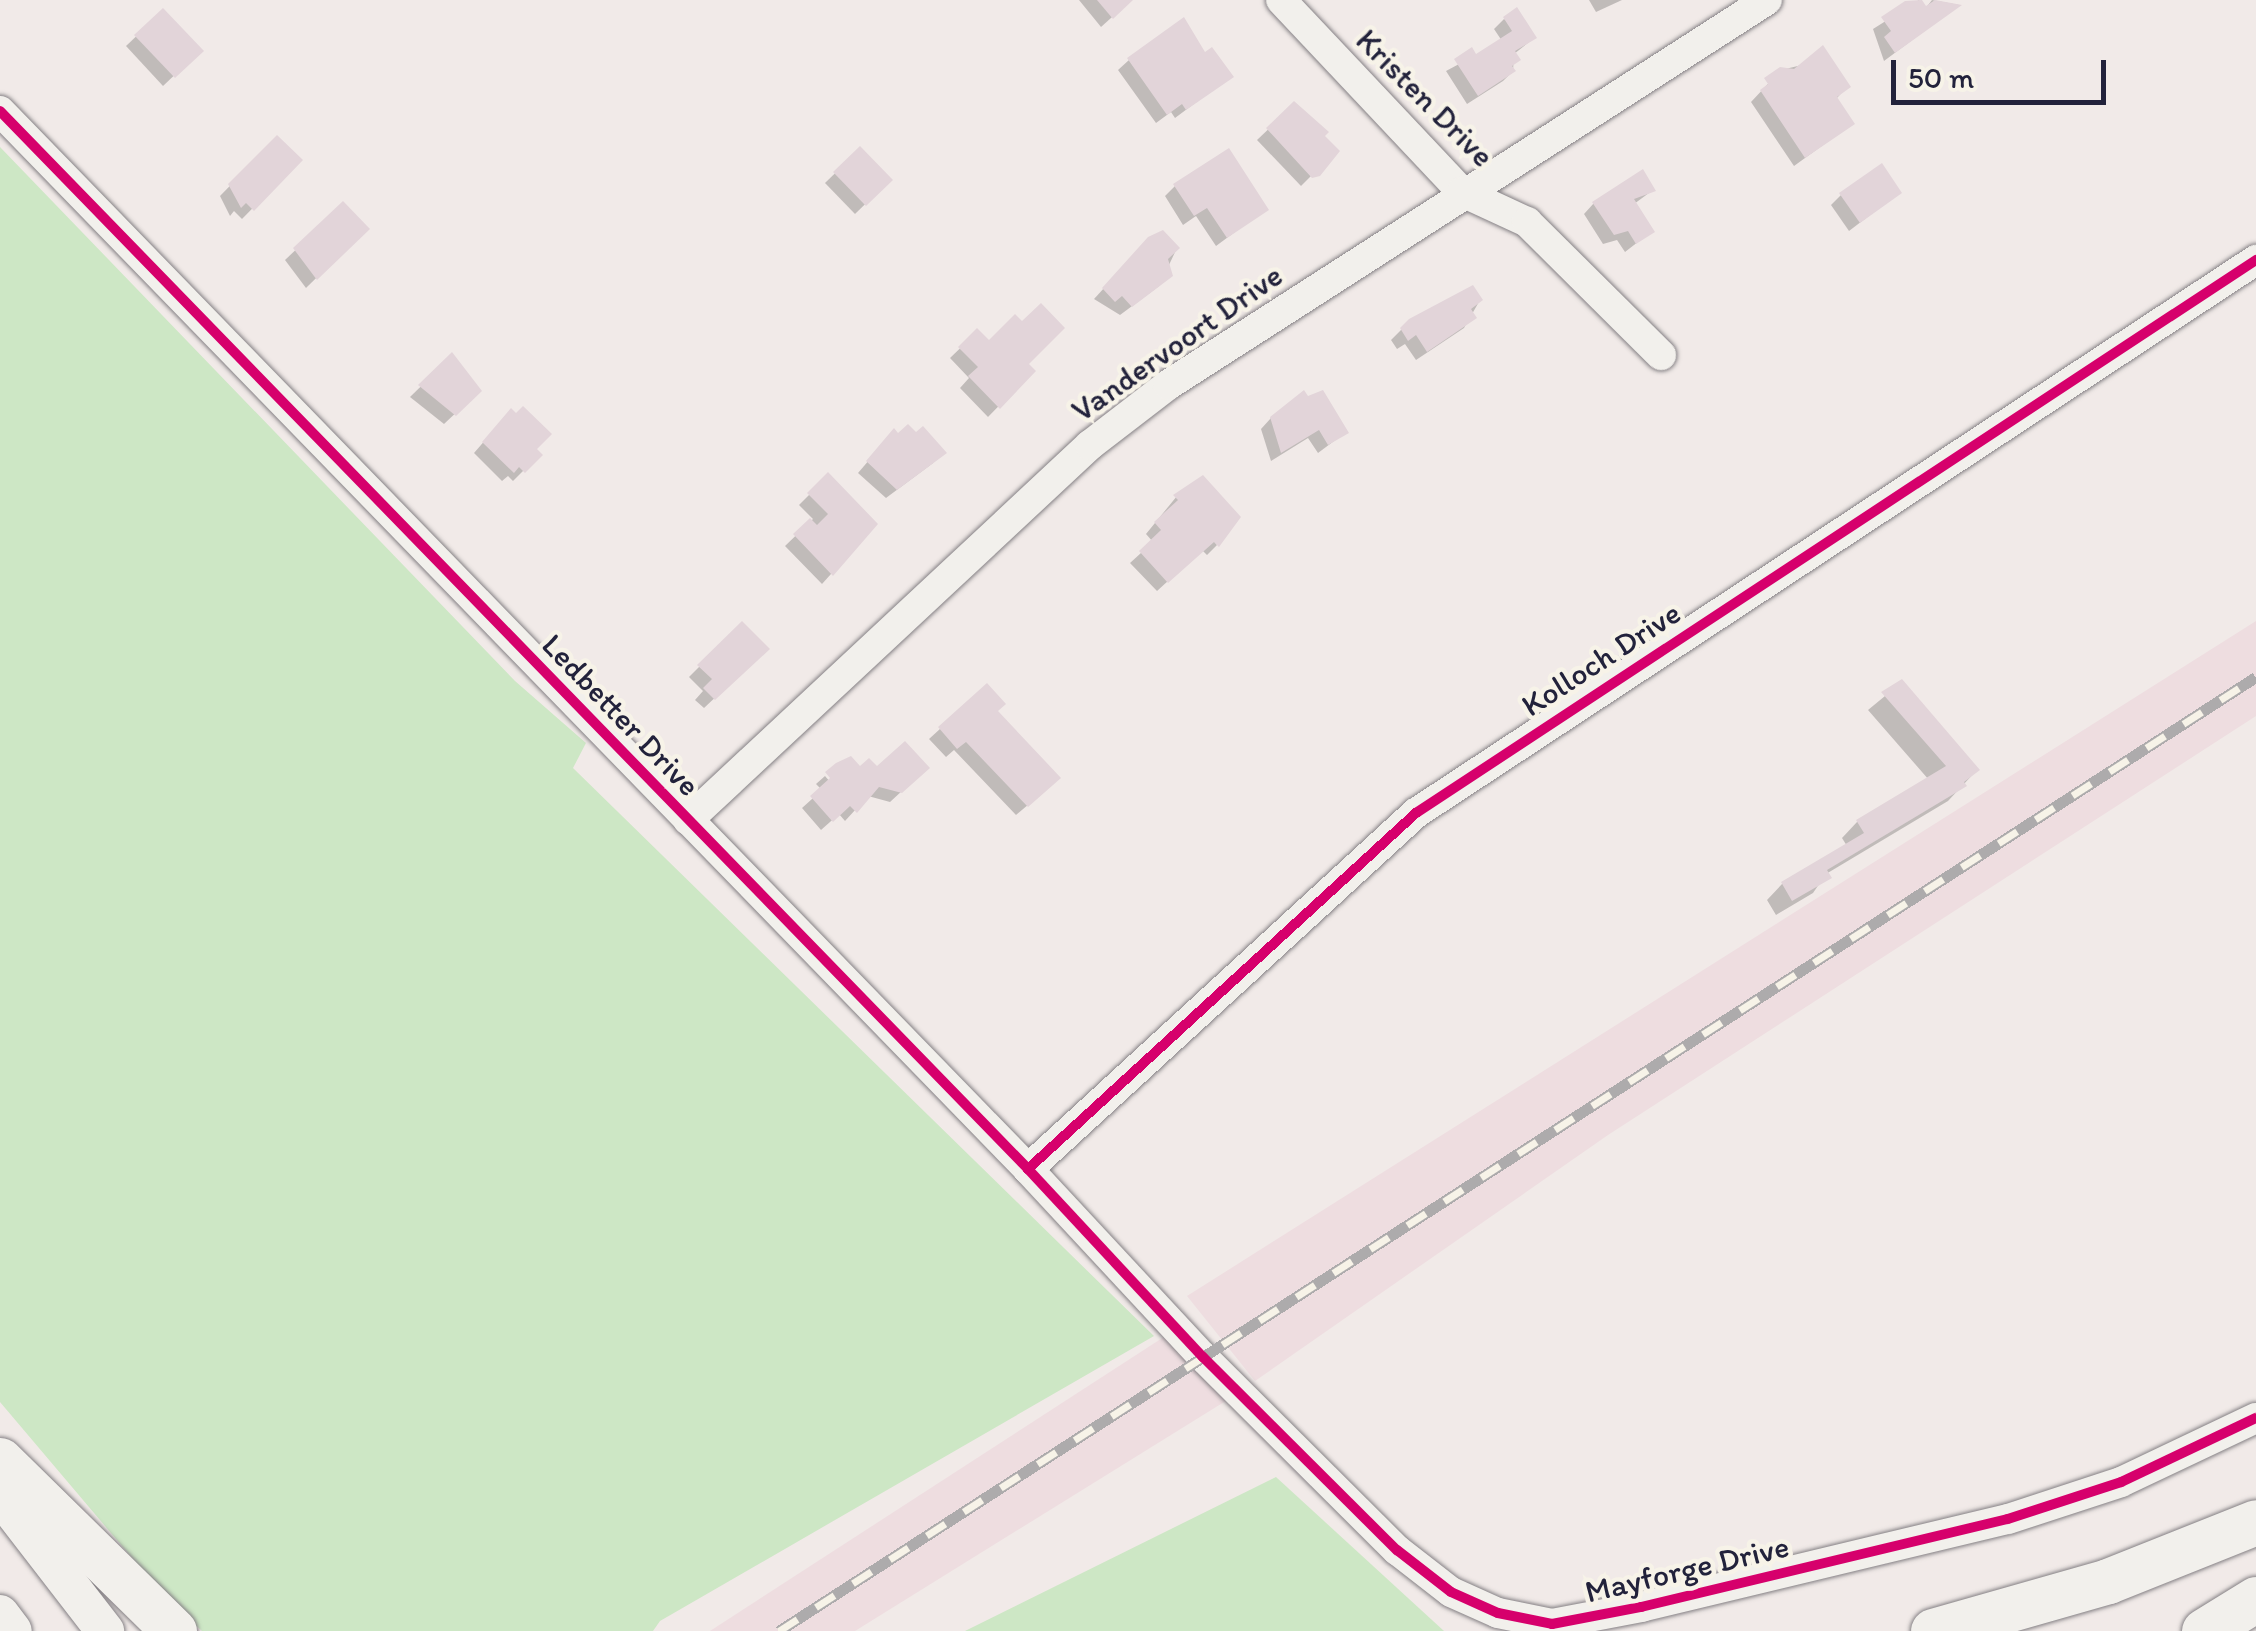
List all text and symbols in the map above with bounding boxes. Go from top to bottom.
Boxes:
street label: Kristen Drive [1348,21,1502,175]
scale bar [1896,40,2111,102]
text: 50 m [1908,59,1974,96]
street label: Vandervoort Drive [1064,256,1290,430]
street label: Kolloch Drive [1514,593,1688,725]
street label: Ledbetter Drive [534,626,708,804]
street label: Mayforge Drive [1581,1527,1793,1611]

